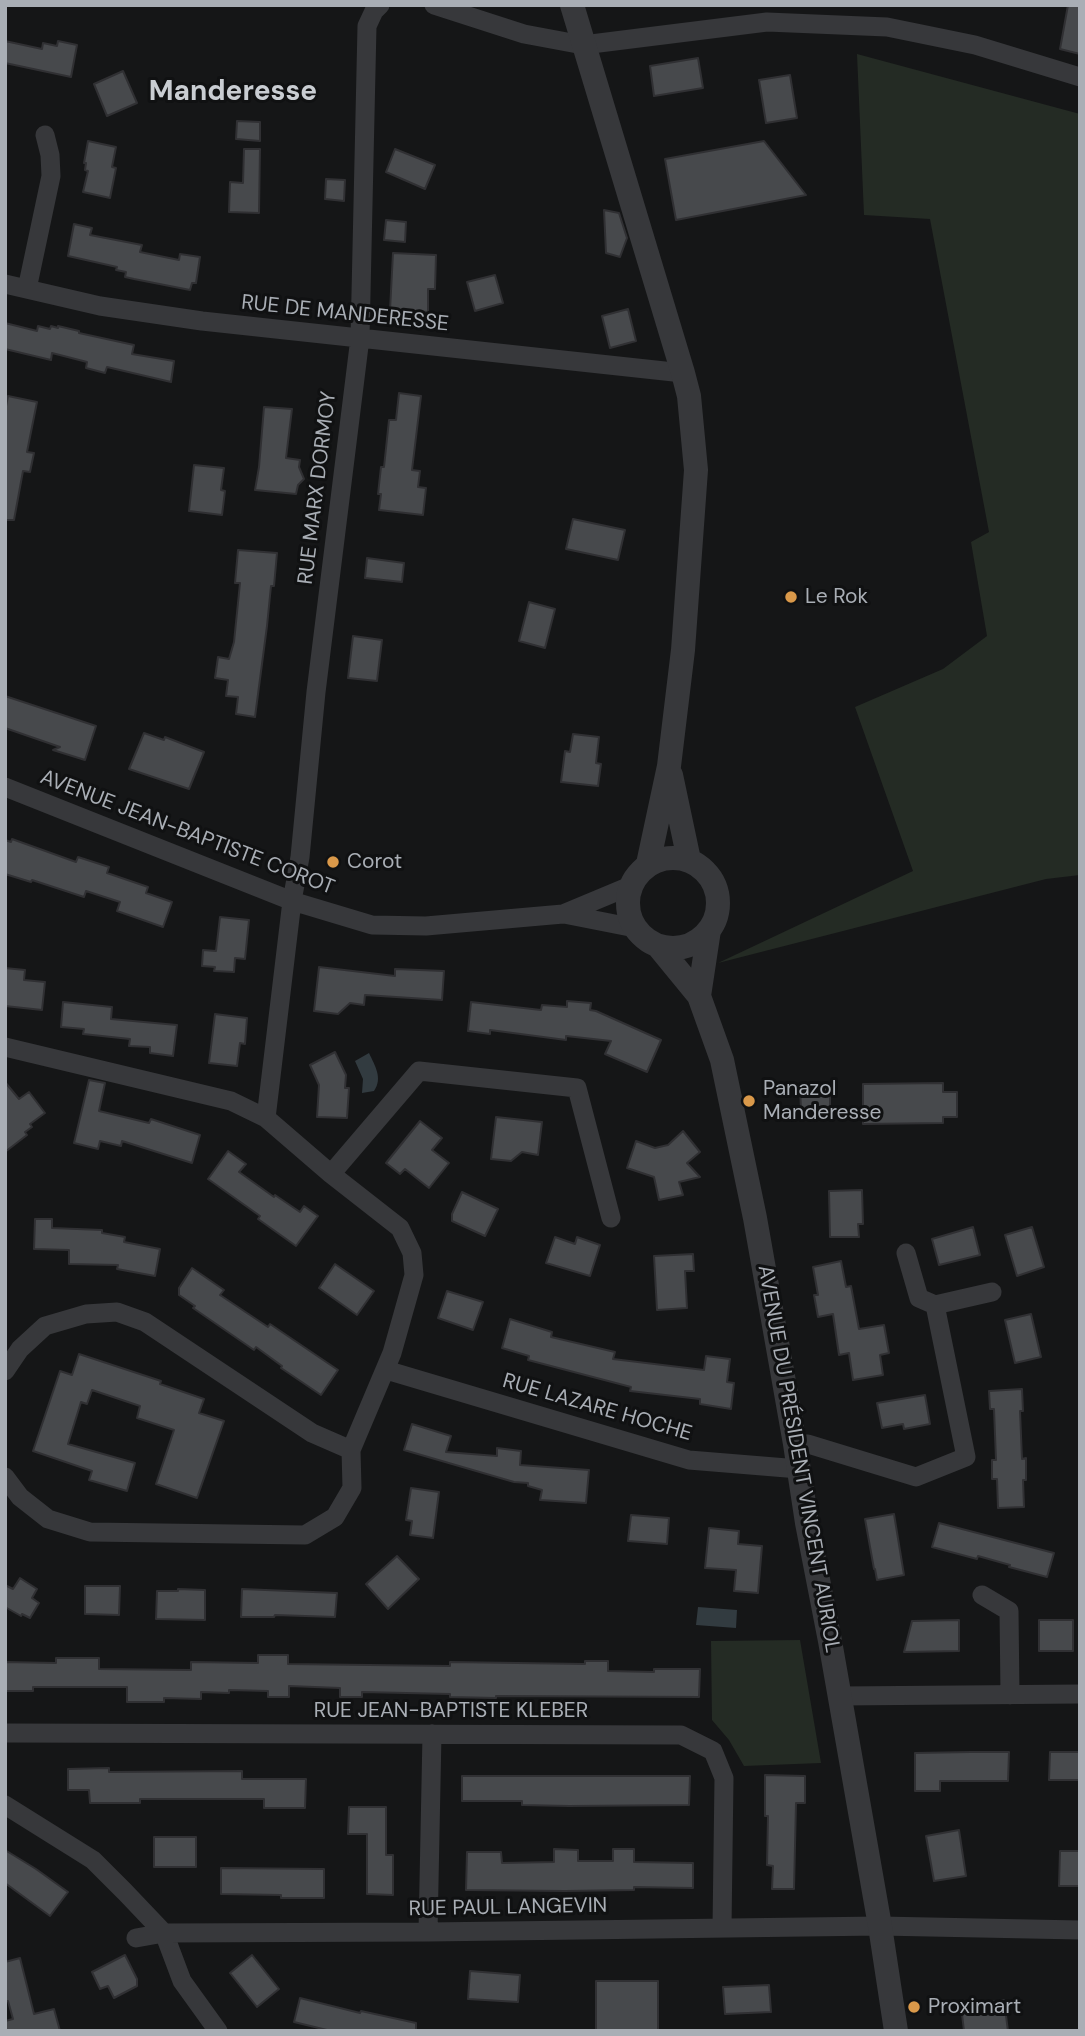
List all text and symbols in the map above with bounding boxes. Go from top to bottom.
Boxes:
district label: Manderesse [149,76,317,110]
street label: RUE DE MANDERESSE [240,291,450,337]
street label: RUE MARX DORMOY [294,390,342,586]
place label: Le Rok [805,584,868,610]
marker: Le Rok [783,589,799,605]
street label: AVENUE JEAN-BAPTISTE COROT [36,765,338,901]
place label: Corot [347,849,402,875]
marker: Corot [325,854,341,870]
place label: Panazol Manderesse [763,1076,882,1126]
marker: Panazol Manderesse [741,1093,757,1109]
street label: AVENUE DU PRÉSIDENT VINCENT AURIOL [751,1263,845,1655]
street label: RUE LAZARE HOCHE [499,1369,695,1447]
street label: RUE JEAN-BAPTISTE KLEBER [314,1698,588,1724]
street label: RUE PAUL LANGEVIN [409,1894,607,1922]
place label: Proximart [928,1994,1021,2020]
marker: Proximart [906,1999,922,2015]

